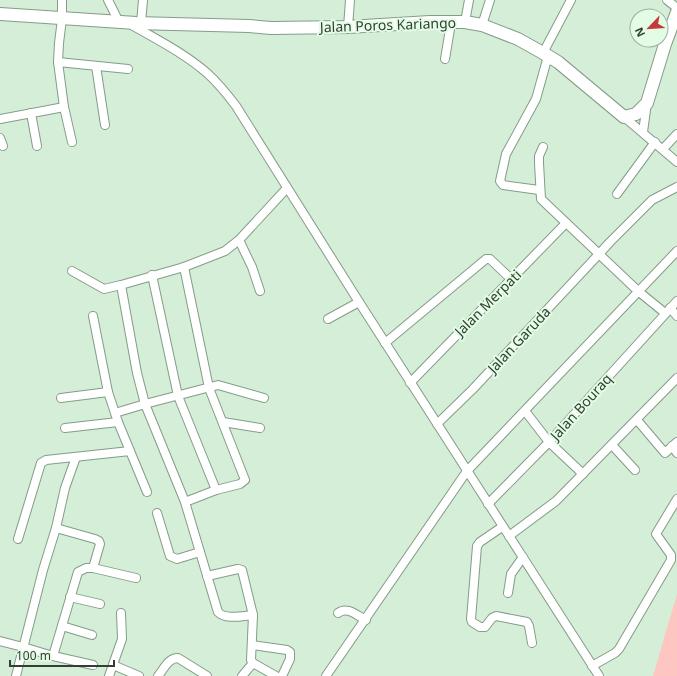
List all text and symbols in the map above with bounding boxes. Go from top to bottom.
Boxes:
north arrow [629,8,669,48]
street label: Jalan Poros Kariango [318,13,456,36]
text: N [631,25,648,40]
street label: Jalan Merpati [449,265,525,342]
street label: Jalan Garuda [482,302,554,378]
street label: Jalan Bouraq [544,369,616,446]
scale bar [10,642,114,668]
text: 100 m [16,647,51,664]

